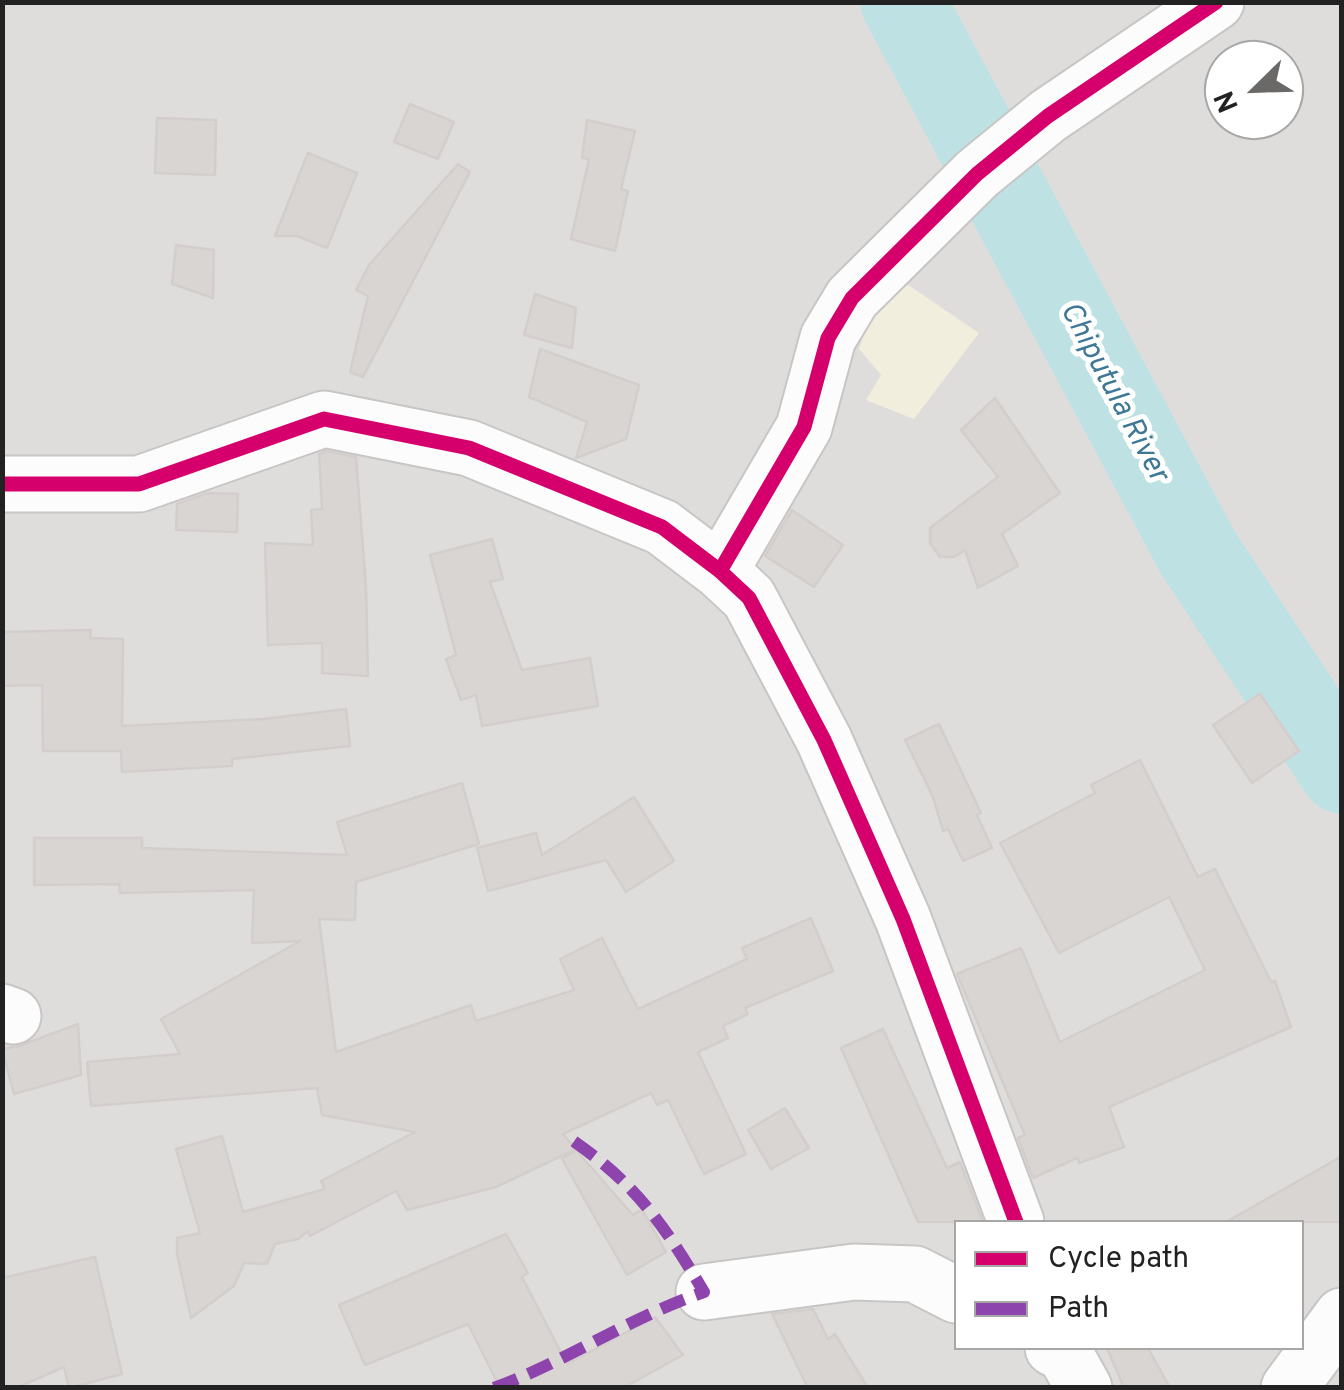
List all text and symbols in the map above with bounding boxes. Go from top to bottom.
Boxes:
north arrow [1204,40,1304,140]
text: N [1208,85,1249,117]
water label: Chiputula River [1050,297,1174,489]
legend [954,1220,1304,1350]
text: Cycle path [1048,1241,1189,1278]
text: Path [1048,1291,1109,1328]

